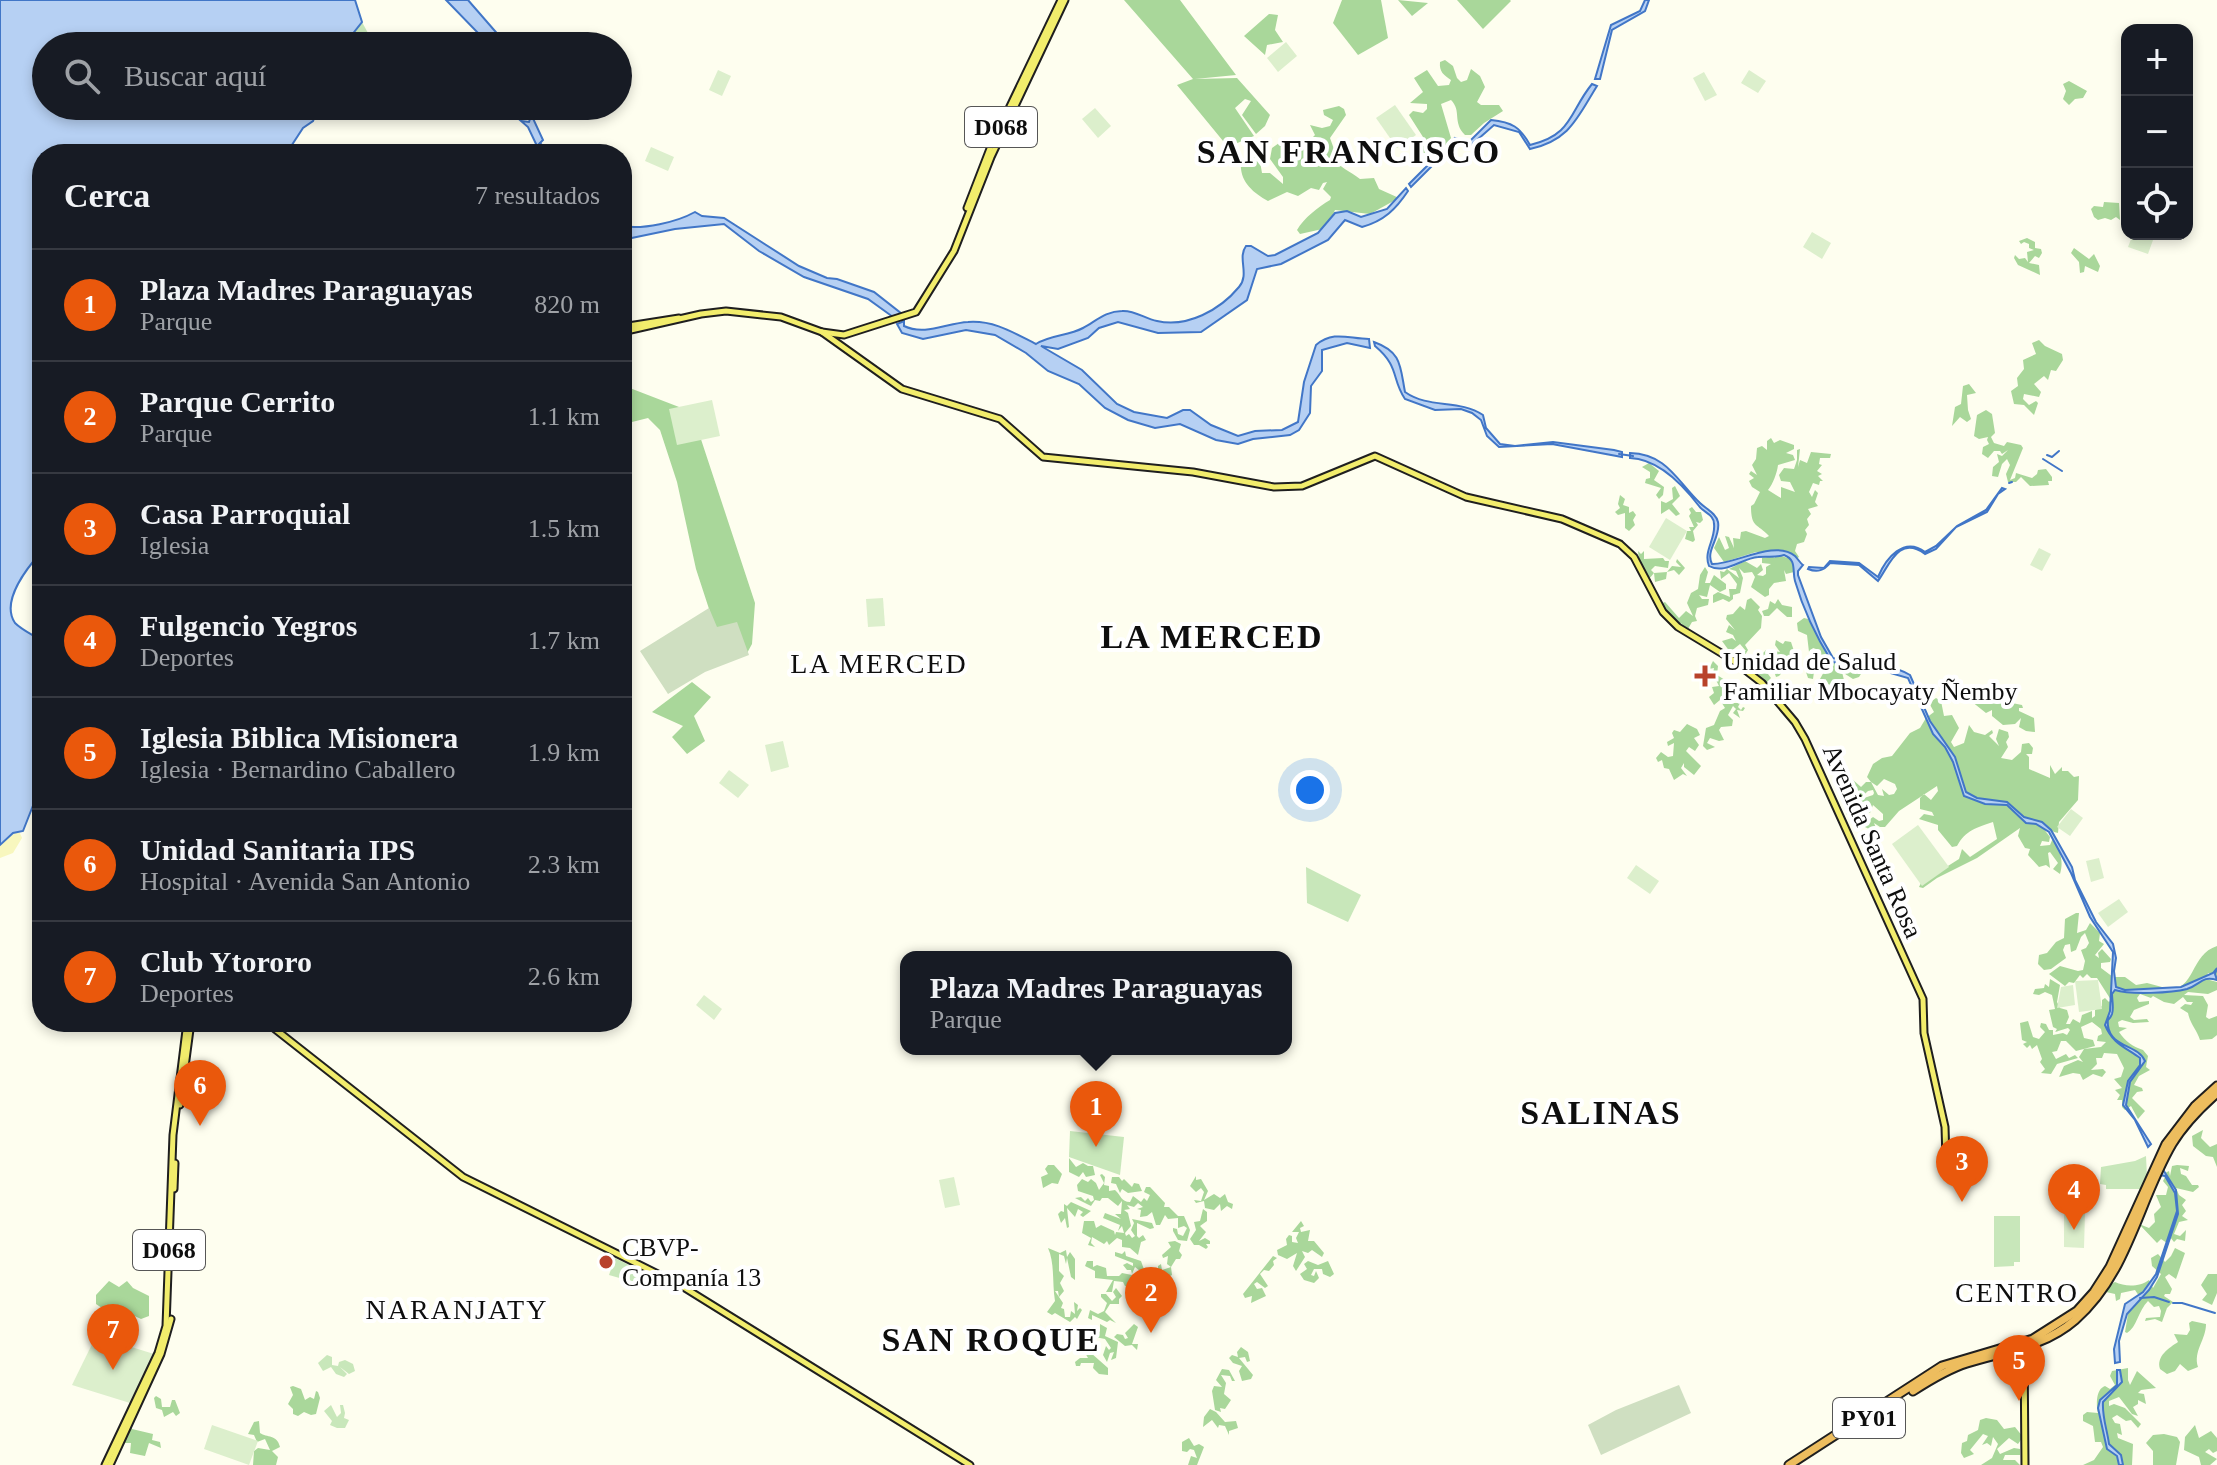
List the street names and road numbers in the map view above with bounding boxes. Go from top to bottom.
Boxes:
road number: D068 [965,107,1037,147]
street label: Avenida Santa Rosa [1817,740,1928,943]
road number: D068 [133,1230,205,1270]
road number: PY01 [1833,1398,1905,1438]

